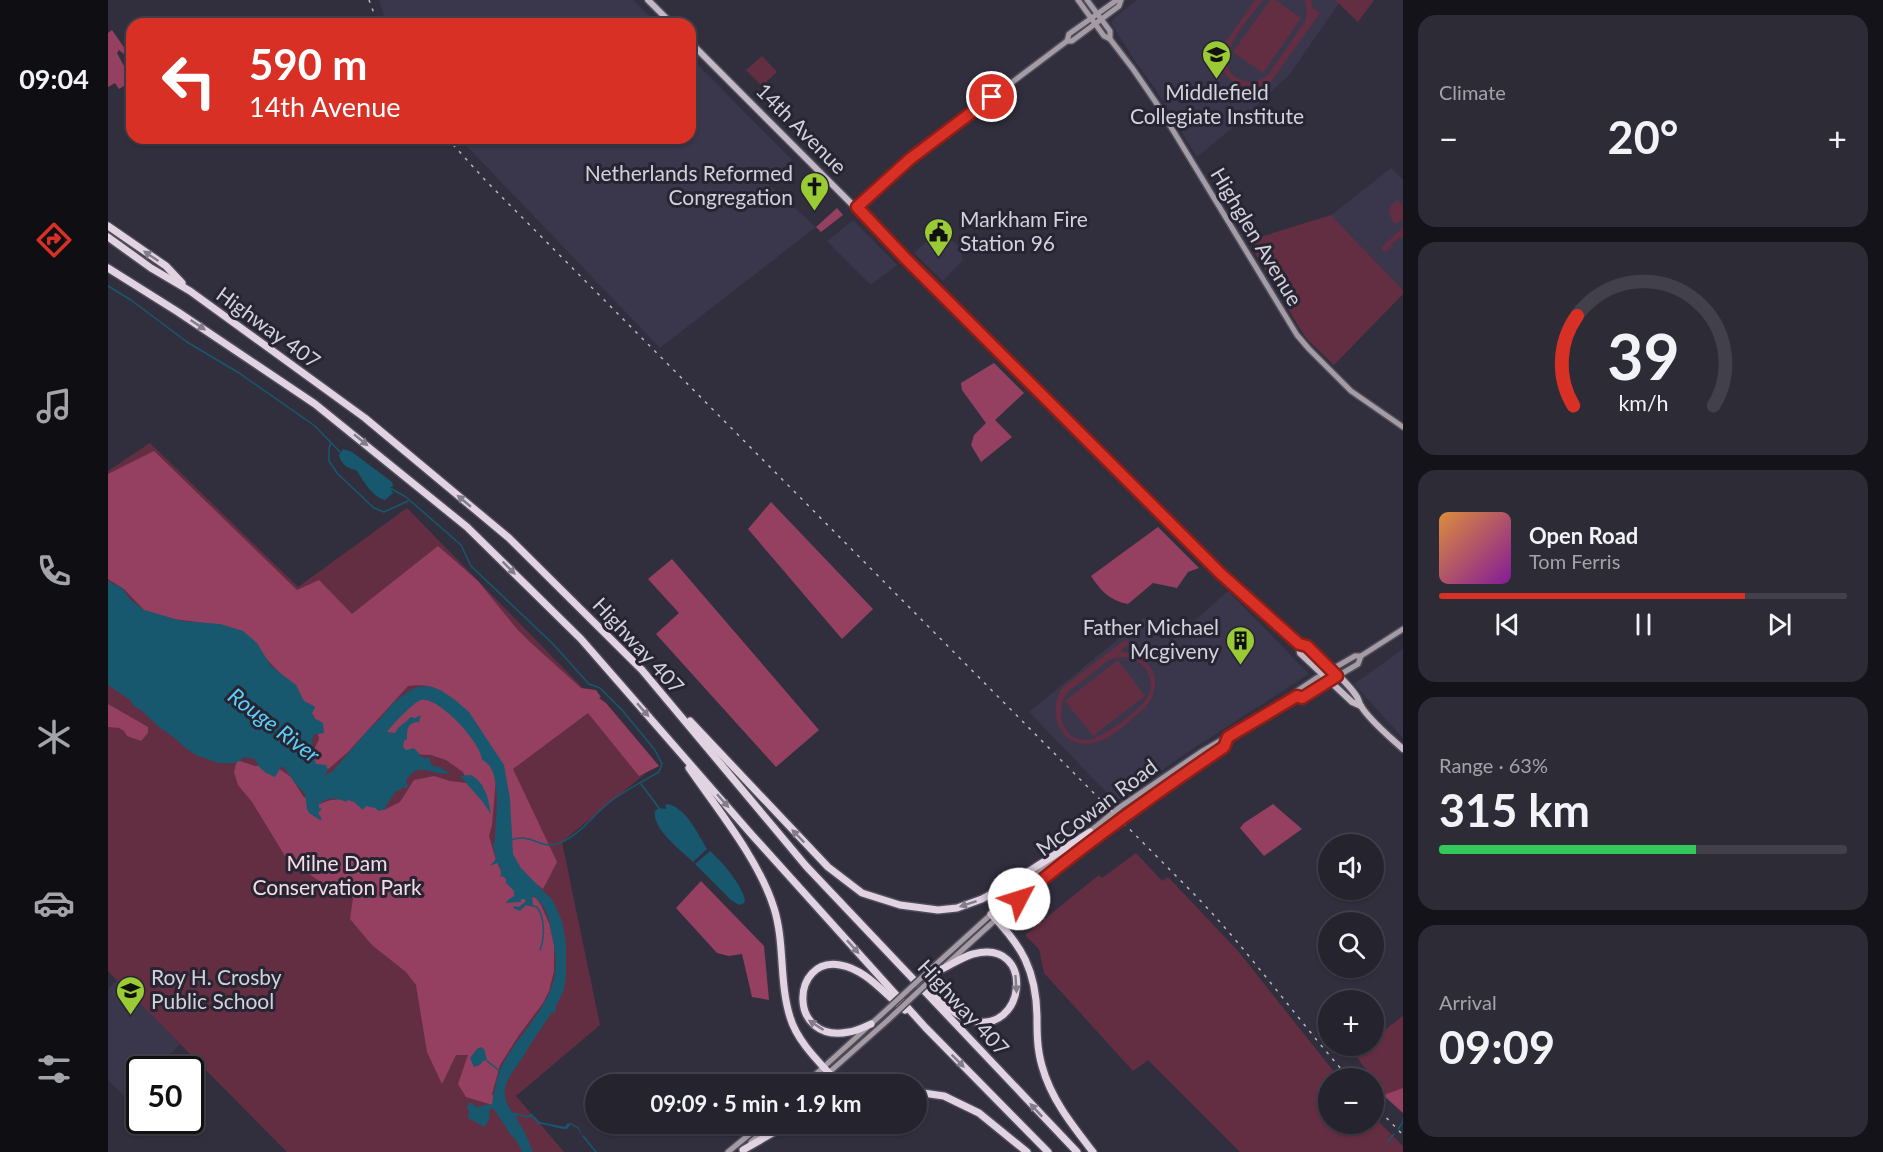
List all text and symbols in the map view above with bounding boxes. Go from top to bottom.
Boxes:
school or university icon: Middlefield Collegiate Institute [1201,38,1233,80]
text: 590 m [249,39,367,89]
icon: left [150,42,228,120]
text: 09:04 [19,62,89,95]
pin [966,71,1017,122]
street label: 14th Avenue [752,77,853,178]
place label: Middlefield Collegiate Institute [1130,79,1304,128]
icon: arrive [975,80,1008,113]
text: Climate [1439,80,1506,104]
text: 14th Avenue [249,90,400,123]
text: 20° [1608,110,1678,164]
text: − [1439,118,1458,158]
text: + [1828,118,1847,158]
place label: Netherlands Reformed Congregation [585,160,793,209]
street label: Highglen Avenue [1206,163,1308,310]
church icon: Netherlands Reformed Congregation [798,170,830,212]
place label: Markham Fire Station 96 [960,206,1088,255]
public building icon: Markham Fire Station 96 [923,216,955,258]
icon: directions [33,219,75,261]
one-way arrow [144,250,160,262]
street label: Highway 407 [212,281,326,373]
text: 39 [1607,318,1679,393]
one-way arrow [190,319,206,330]
icon: music [33,385,75,427]
text: km/h [1618,390,1668,416]
one-way arrow [353,434,369,447]
one-way arrow [457,495,472,508]
text: Open Road [1529,522,1638,549]
text: Tom Ferris [1529,549,1620,573]
icon: phone [33,550,75,592]
one-way arrow [501,561,516,575]
street label: Highway 407 [588,592,690,698]
icon: previous [1491,608,1524,641]
icon: pause [1627,608,1660,641]
icon: next [1763,608,1796,641]
place label: Father Michael Mcgiveny [1083,614,1219,663]
building icon: Father Michael Mcgiveny [1224,624,1256,666]
water label: Rouge River [223,682,326,768]
one-way arrow [636,702,649,717]
icon: climate [33,716,75,758]
street label: McCowan Road [1031,753,1162,860]
text: Range · 63% [1439,753,1548,777]
text: 315 km [1439,783,1590,837]
one-way arrow [716,793,729,808]
one-way arrow [791,828,805,843]
map controls [1318,834,1384,1134]
button: sound [1318,834,1384,900]
park label: Milne Dam Conservation Park [252,850,422,899]
position arrow [987,867,1051,931]
icon: car [33,882,75,924]
one-way arrow [959,900,977,909]
button: search [1318,912,1384,978]
one-way arrow [846,939,860,954]
street label: Highway 407 [913,954,1015,1060]
place label: Roy H. Crosby Public School [151,964,282,1013]
school or university icon: Roy H. Crosby Public School [114,974,146,1016]
one-way arrow [1011,975,1021,994]
button: + [1318,990,1384,1056]
text: Arrival [1439,990,1497,1014]
one-way arrow [808,1019,825,1030]
text: 09:09 [1439,1020,1555,1074]
icon: filters [33,1048,75,1090]
one-way arrow [950,1053,964,1067]
speed limit sign: 50 [126,1056,204,1134]
button: − [1318,1068,1384,1134]
text: 09:09 · 5 min · 1.9 km [651,1090,861,1117]
one-way arrow [1030,1103,1044,1117]

